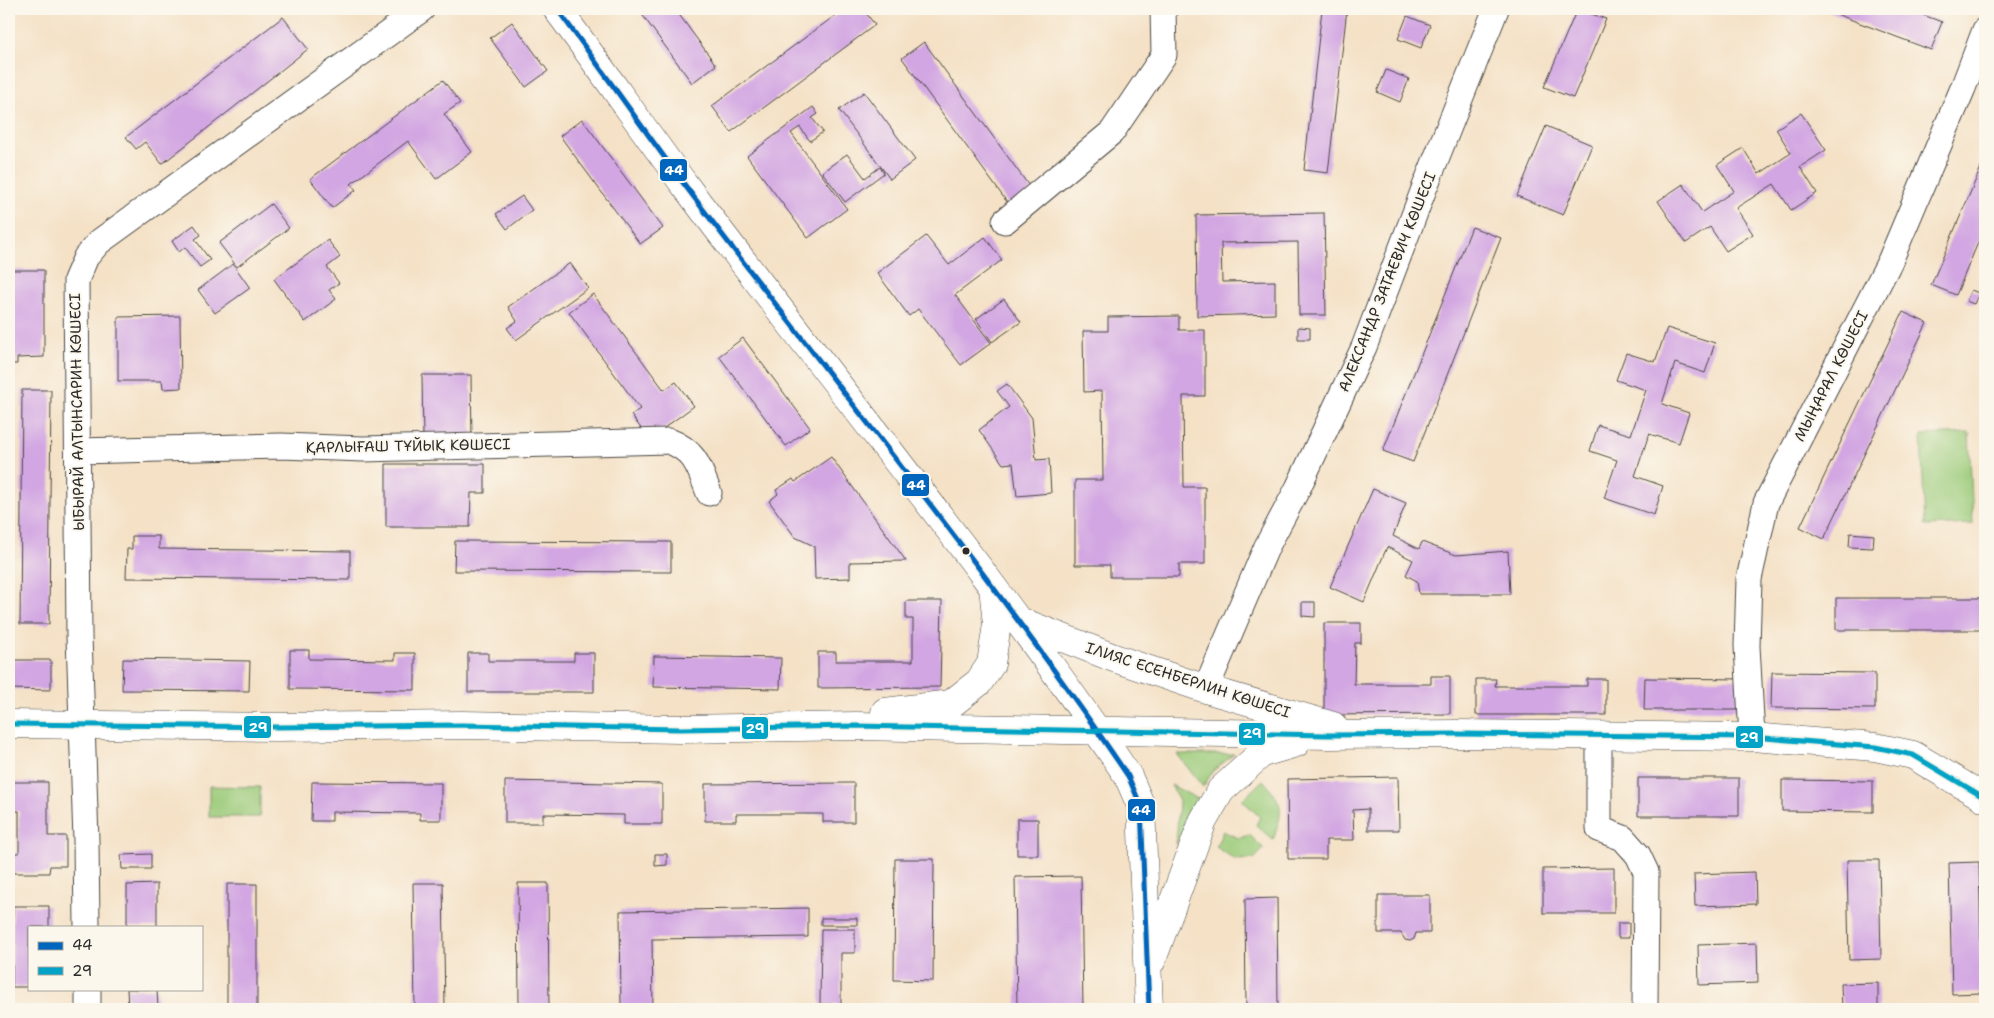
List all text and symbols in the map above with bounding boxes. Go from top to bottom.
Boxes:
line badge: 44 [659,158,688,182]
text: 44 [664,161,684,179]
street label: АЛЕКСАНДР ЗАТАЕВИЧ КӨШЕСІ [1334,169,1440,395]
street label: ЫБЫРАЙ АЛТЫНСАРИН КӨШЕСІ [64,293,89,531]
street label: МЫҢАРАЛ КӨШЕСІ [1789,307,1873,445]
street label: ҚАРЛЫҒАШ ТҰЙЫҚ КӨШЕСІ [305,433,511,458]
line badge: 44 [901,473,930,497]
text: 44 [906,476,926,494]
unlabelled marker [961,546,971,556]
street label: ІЛИЯС ЕСЕНБЕРЛИН КӨШЕСІ [1083,637,1293,723]
line badge: 29 [243,715,272,739]
line badge: 29 [741,716,769,740]
text: 29 [248,718,268,736]
text: 29 [745,719,765,737]
line badge: 29 [1238,722,1266,746]
text: 29 [1242,724,1262,742]
line badge: 29 [1735,725,1764,749]
text: 29 [1739,728,1759,746]
line badge: 44 [1127,798,1156,822]
text: 44 [1131,801,1151,819]
legend [28,926,202,990]
text: 44 [72,935,93,955]
text: 29 [72,961,92,981]

